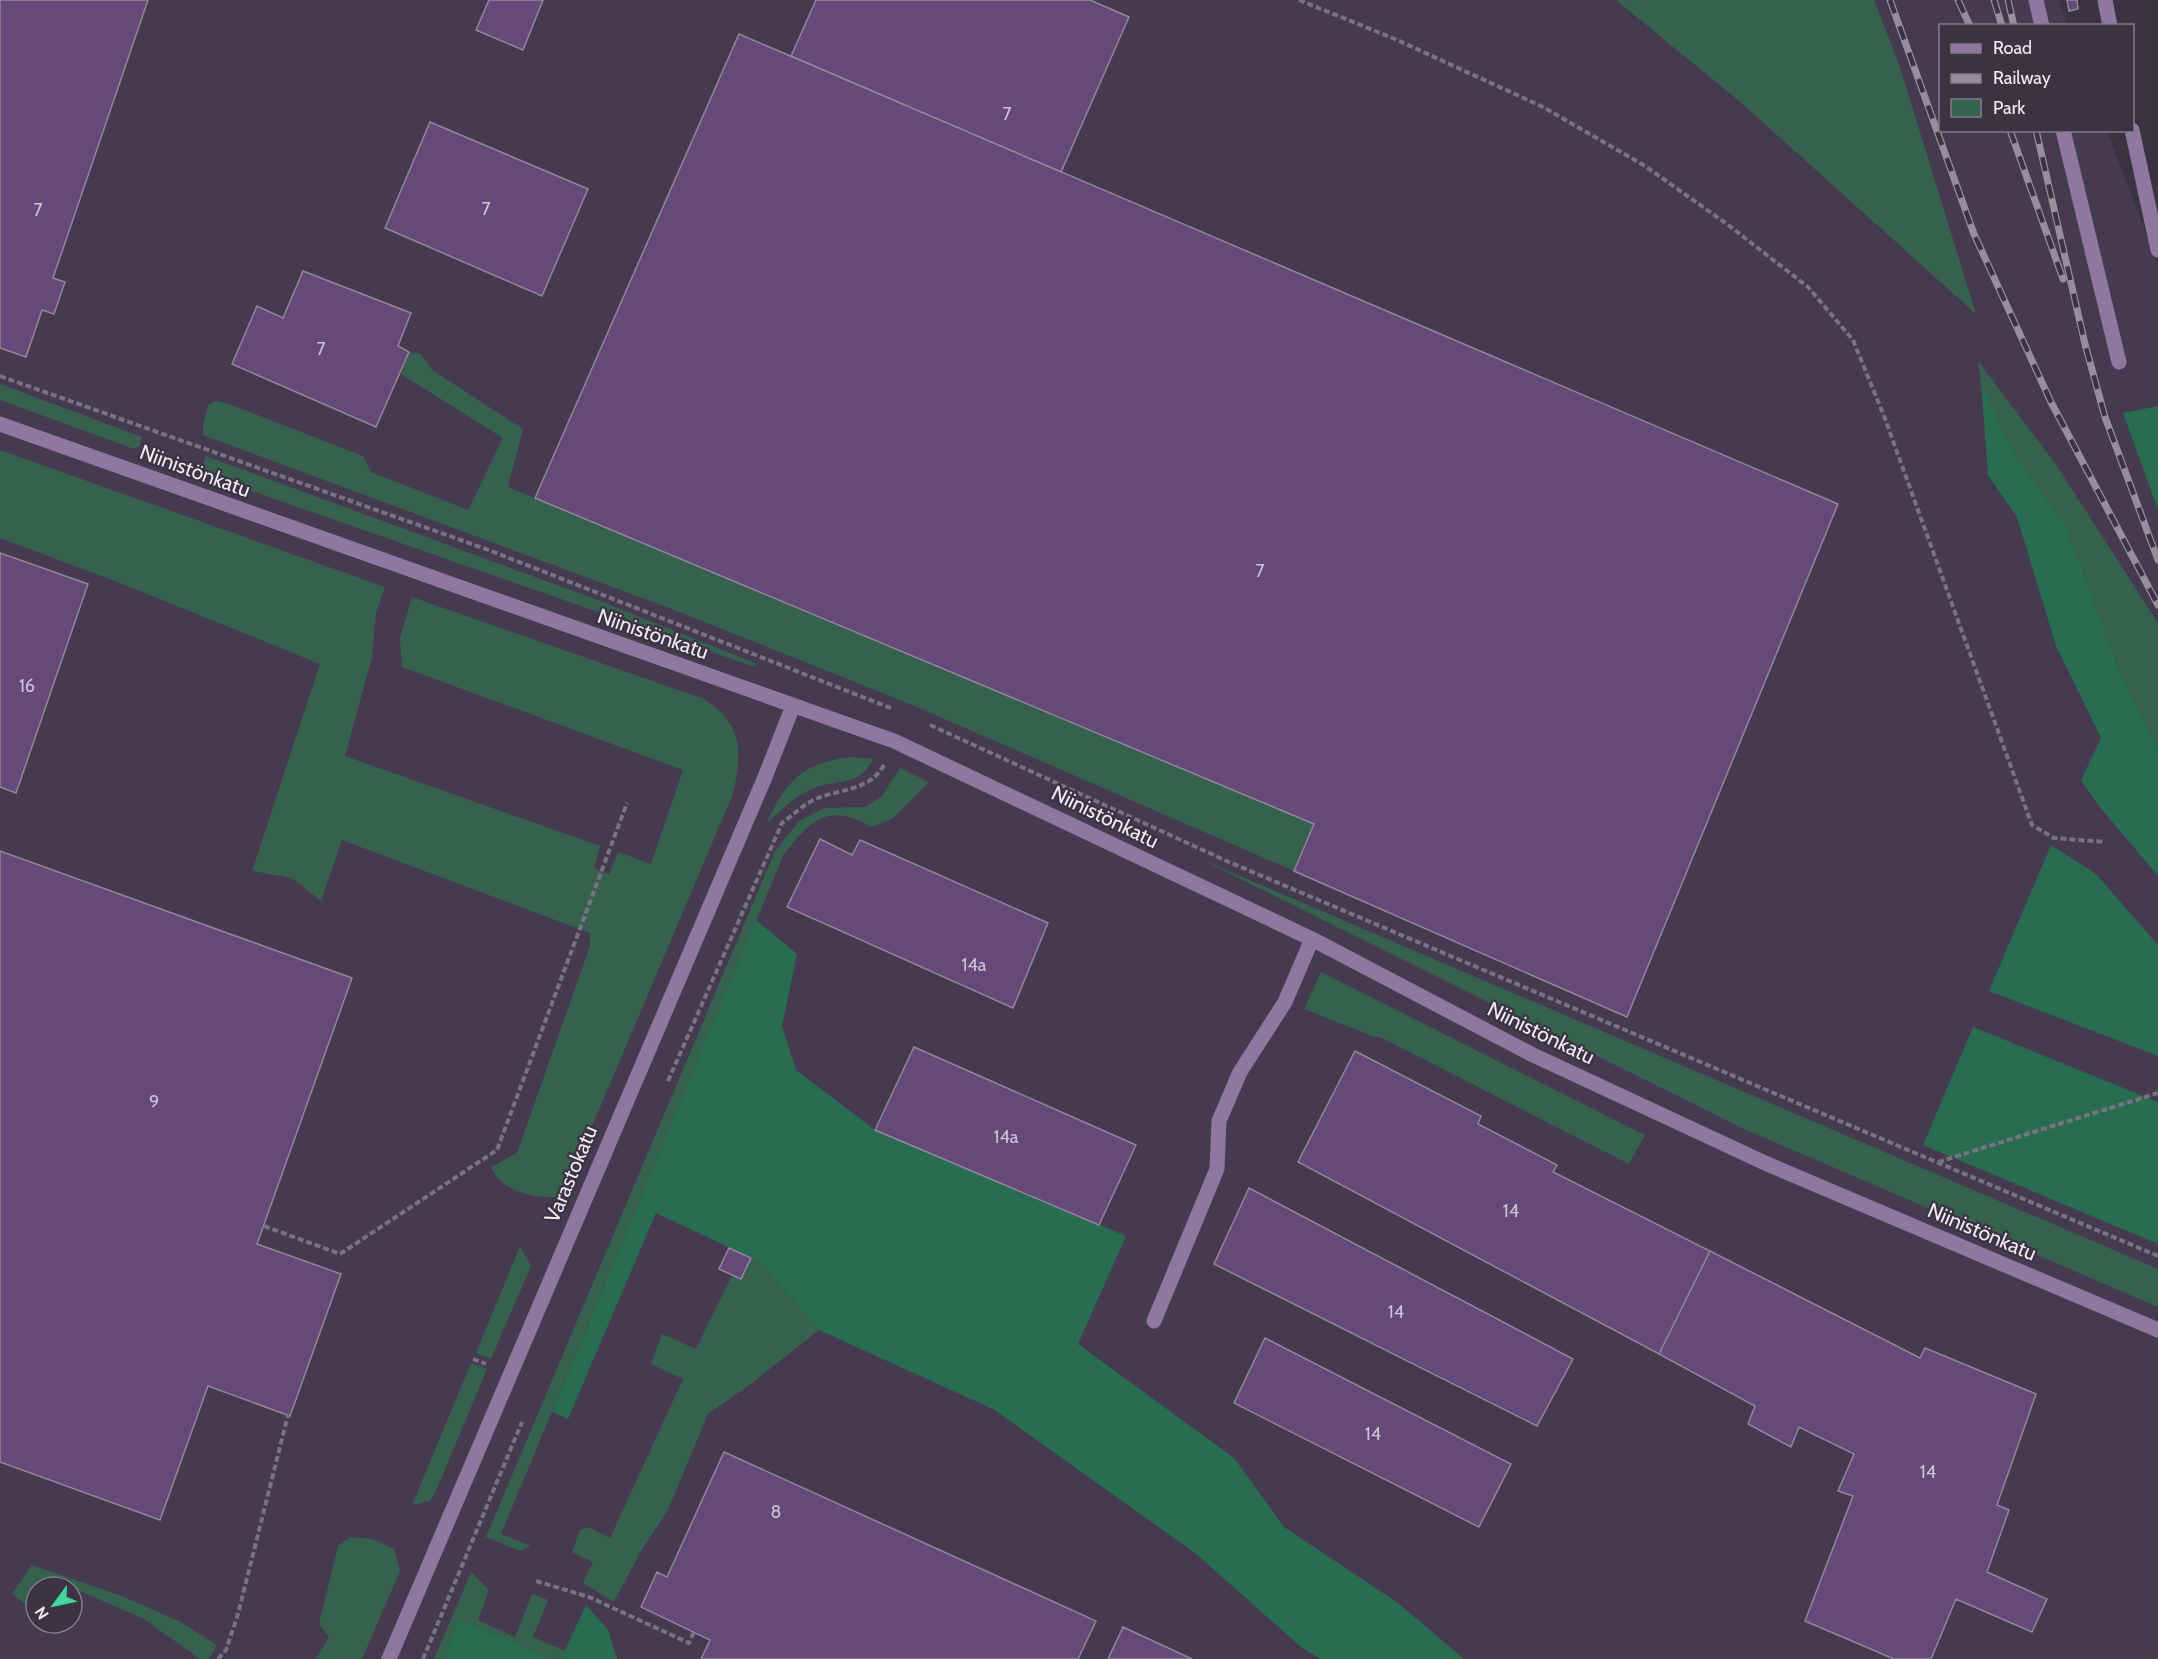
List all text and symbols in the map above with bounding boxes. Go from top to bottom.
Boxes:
legend [1939,24,2134,132]
text: Road [1993,37,2032,59]
text: Railway [1993,67,2051,89]
text: Park [1993,97,2026,119]
house number: 7 [1002,103,1012,125]
house number: 7 [481,198,491,220]
house number: 7 [33,199,43,221]
house number: 7 [316,338,326,360]
street label: Niinistönkatu [136,439,254,502]
house number: 7 [1255,560,1265,582]
street label: Niinistönkatu [594,603,712,664]
house number: 16 [19,675,35,697]
street label: Niinistönkatu [1048,780,1163,853]
house number: 14a [962,954,987,976]
street label: Niinistönkatu [1484,996,1599,1069]
house number: 9 [149,1091,159,1113]
street label: Varastokatu [539,1121,602,1226]
house number: 14a [994,1126,1019,1148]
street label: Niinistönkatu [1924,1197,2040,1266]
house number: 14 [1503,1200,1519,1222]
house number: 14 [1388,1301,1404,1323]
house number: 14 [1365,1423,1381,1445]
house number: 14 [1920,1461,1936,1483]
house number: 8 [771,1501,781,1523]
north arrow [24,1575,84,1635]
text: N [31,1603,53,1623]

